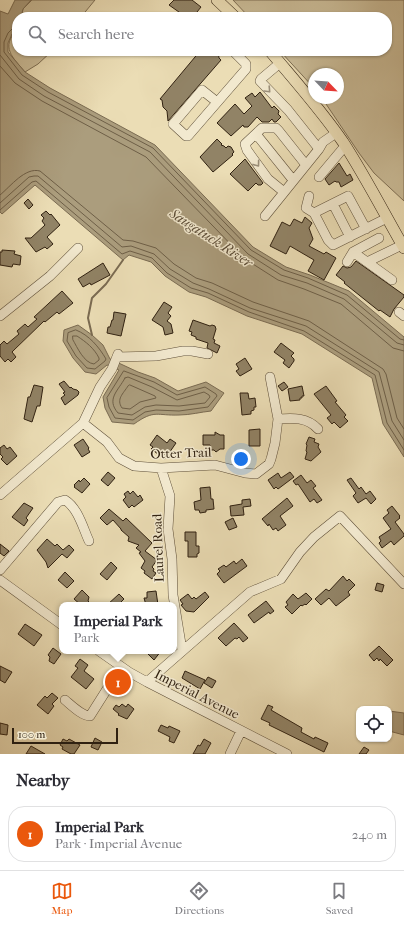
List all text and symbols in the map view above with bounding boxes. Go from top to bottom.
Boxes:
search box [12,12,392,56]
icon: search [26,23,48,45]
text: Search here [58,25,134,43]
north arrow [308,68,344,104]
one-way arrow [264,85,271,93]
one-way arrow [252,160,259,167]
water label: Saugatuck River [165,204,257,272]
street label: Otter Trail [150,444,212,462]
your location [231,449,251,469]
street label: Laurel Road [149,513,167,582]
popup [59,602,177,654]
text: Imperial Park [74,612,162,630]
text: Park [74,630,99,645]
street label: Imperial Avenue [152,666,242,722]
pin: 1 [105,667,131,697]
map controls [356,706,392,742]
button: locate [356,706,392,742]
scale bar [12,726,118,745]
text: 100 m [18,728,46,741]
text: Nearby [16,770,70,790]
text: Imperial Park [55,818,144,836]
text: 1 [28,827,32,842]
text: 240 m [352,827,387,842]
text: Park · Imperial Avenue [55,836,182,851]
tab: Map [51,880,73,917]
tab: Directions [175,880,224,917]
tab: Saved [326,880,353,917]

